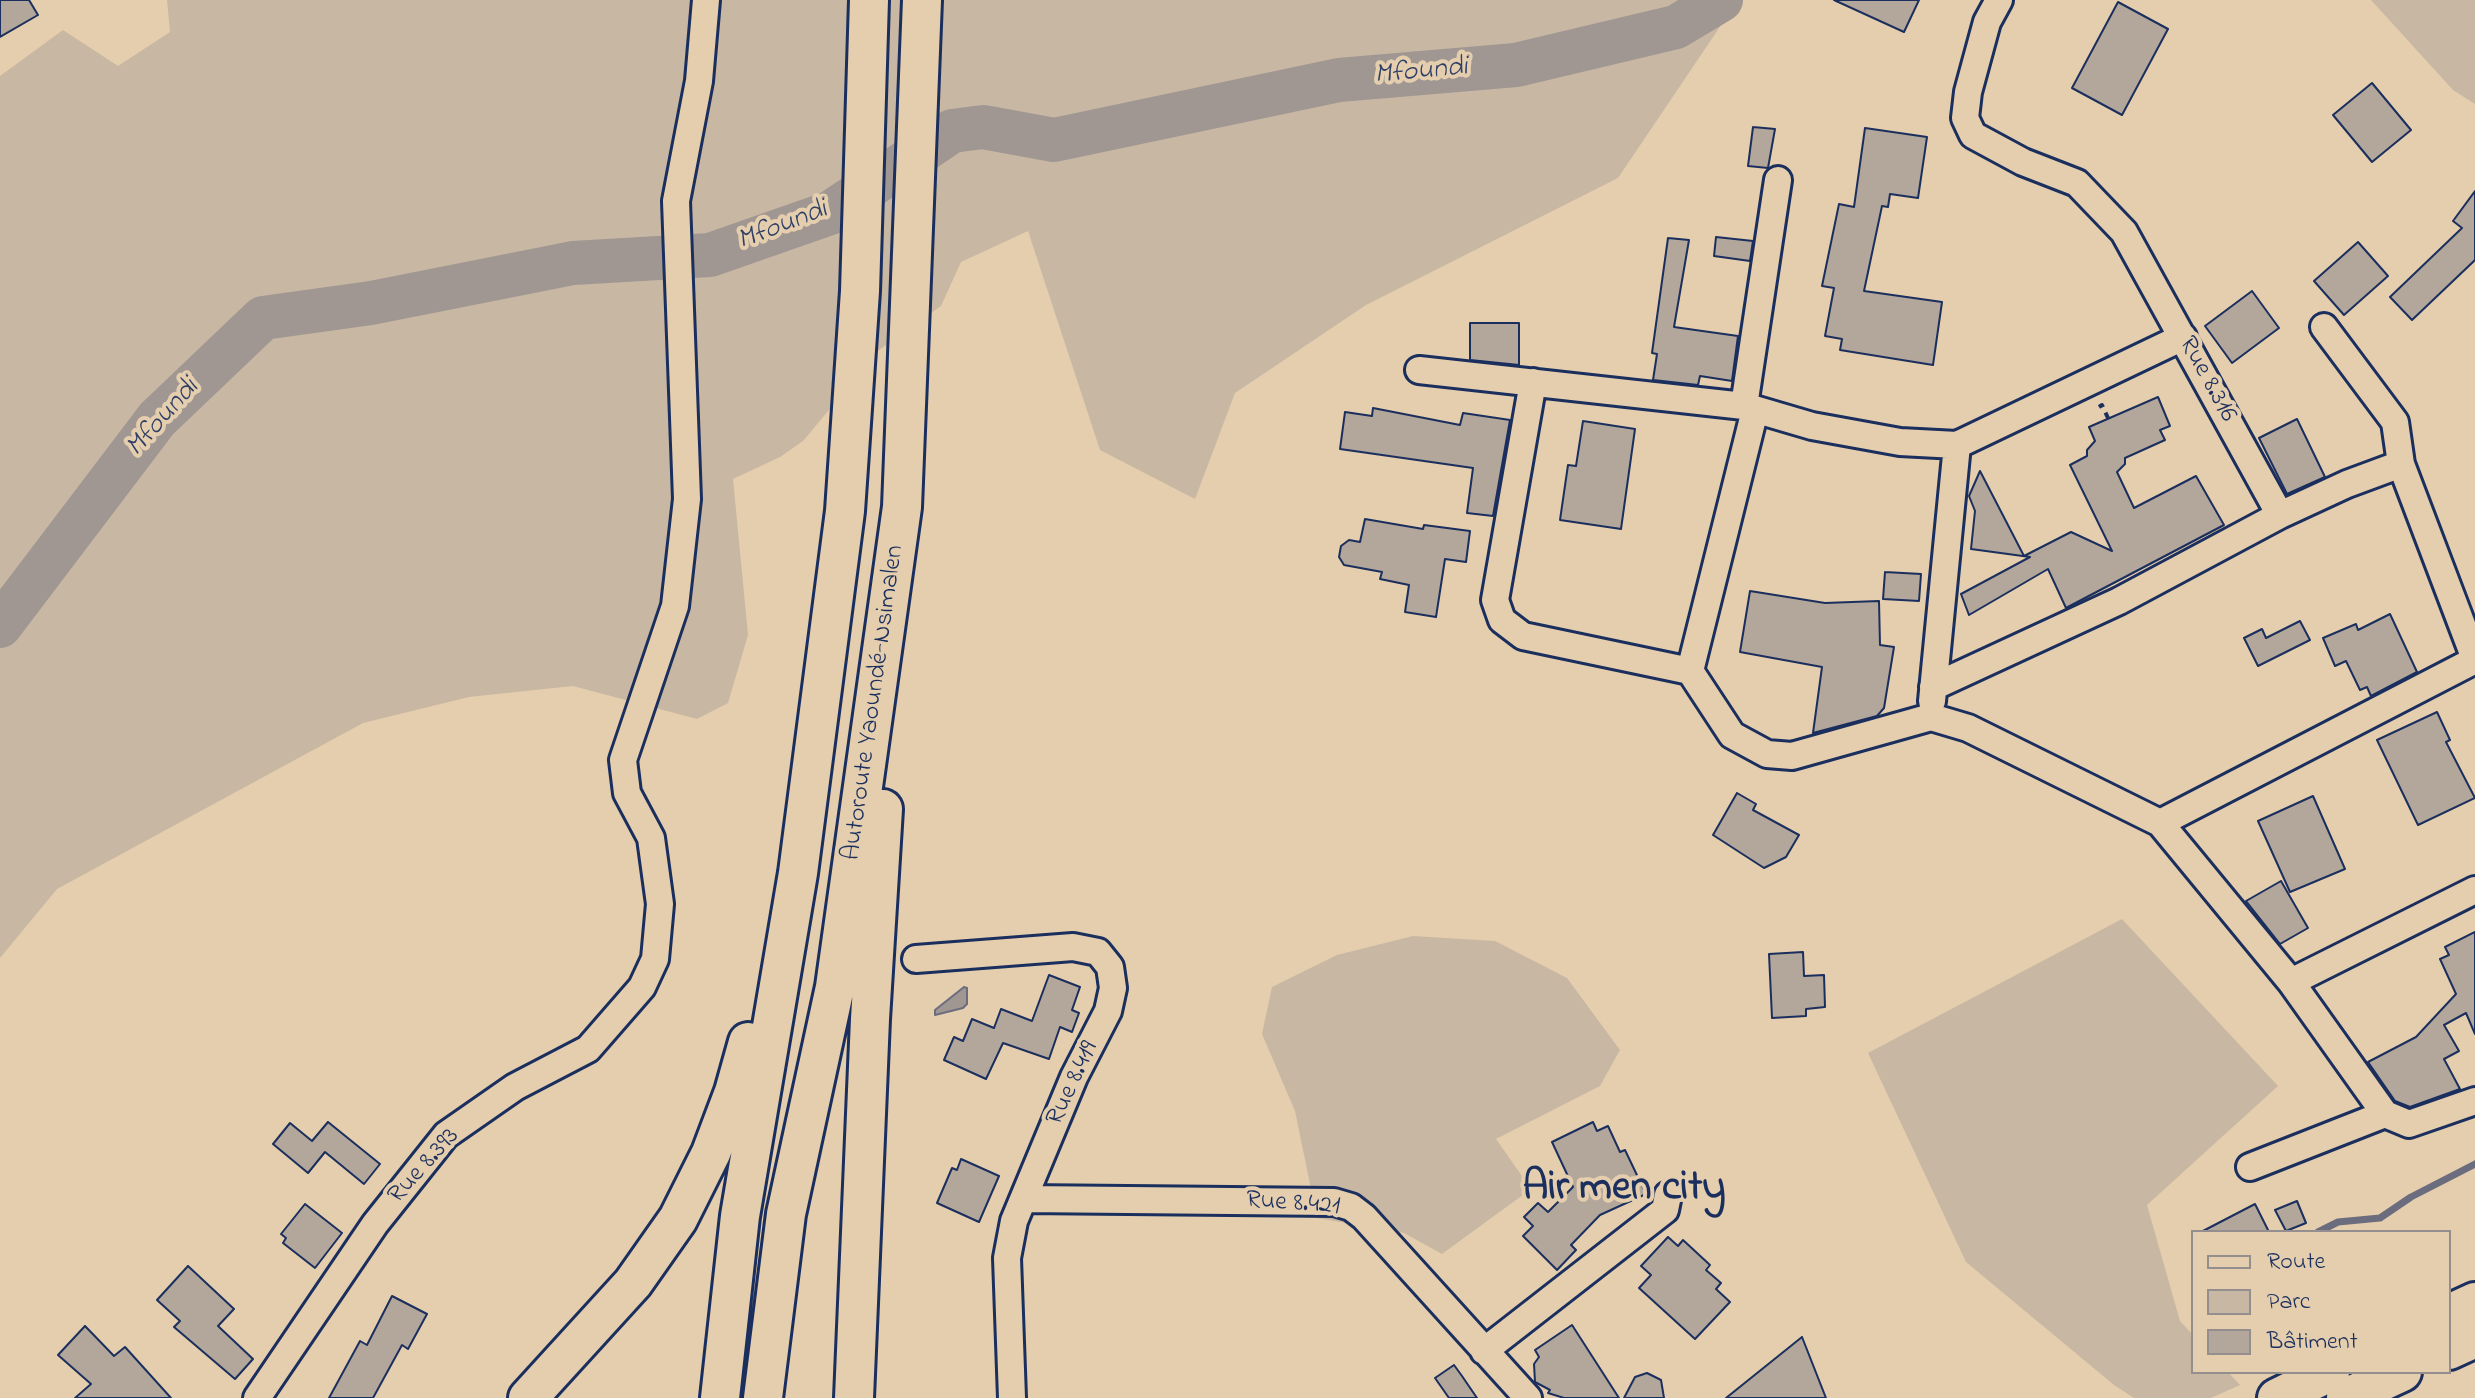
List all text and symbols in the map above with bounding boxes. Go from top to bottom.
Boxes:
water label: Mfoundi [1373,52,1469,94]
water label: Mfoundi [733,195,833,259]
street label: Rue 8.316 [2170,332,2242,428]
water label: Mfoundi [120,373,208,465]
street label: Autoroute Yaoundé-Nsimalen [837,543,913,863]
street label: Rue 8.419 [1041,1037,1107,1131]
street label: Rue 8.393 [383,1122,467,1212]
district label: Air men city [1522,1166,1726,1216]
street label: Rue 8.421 [1245,1186,1341,1224]
legend [2191,1230,2451,1374]
text: Route [2267,1245,2325,1280]
text: Parc [2267,1285,2311,1320]
text: Bâtiment [2267,1325,2358,1360]

